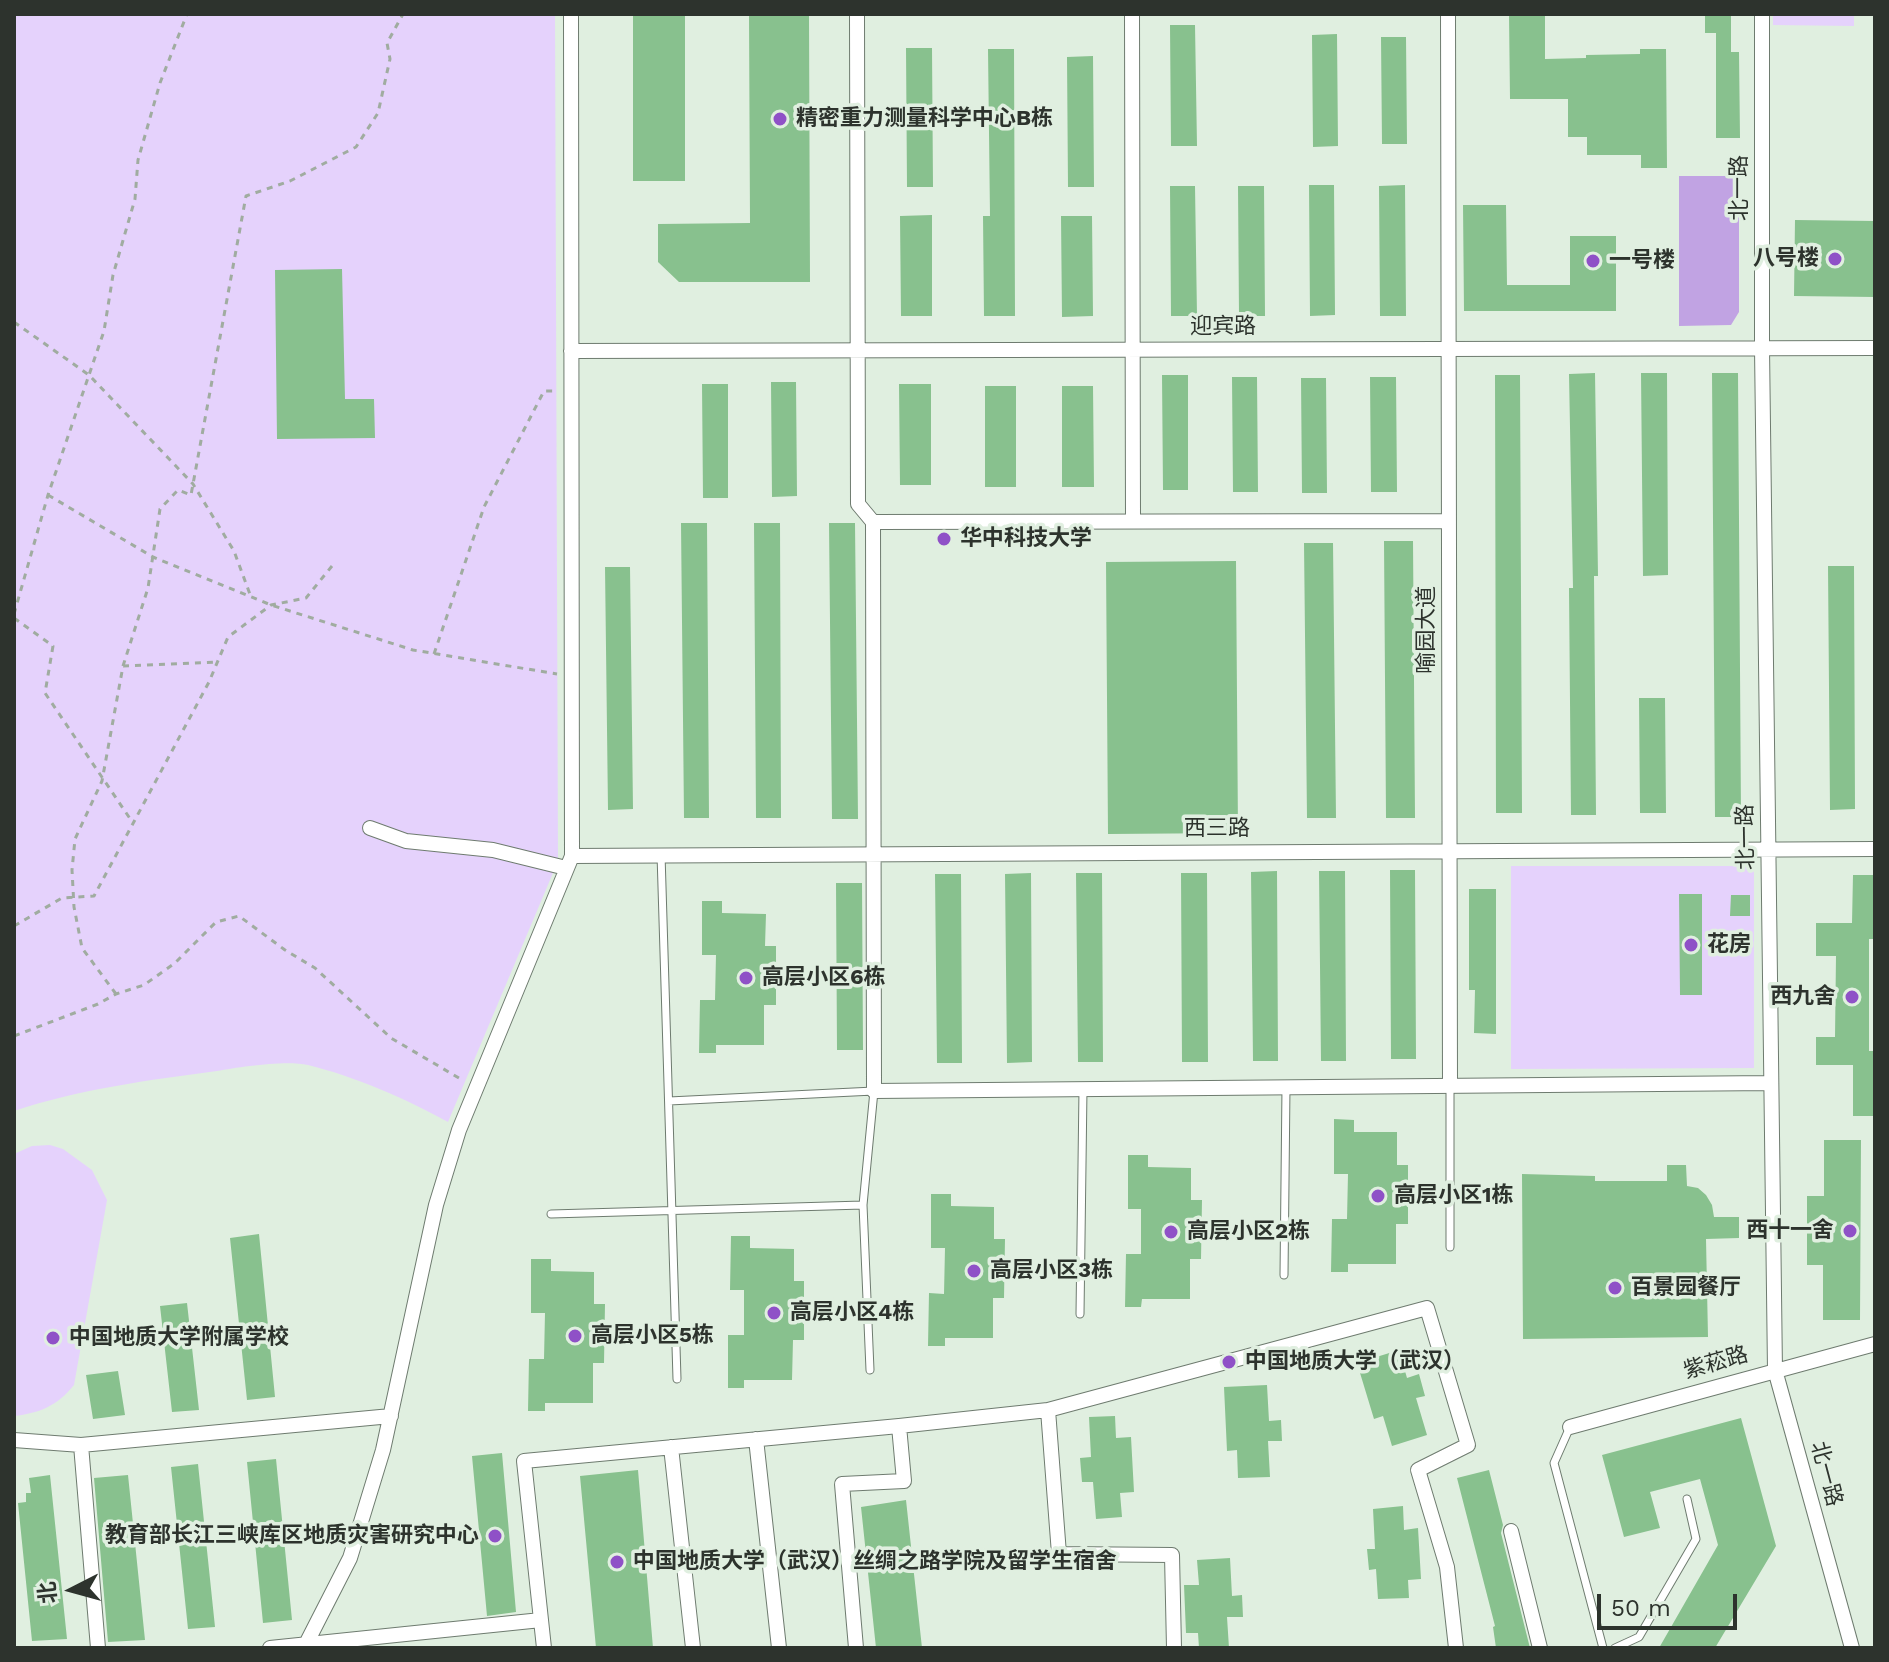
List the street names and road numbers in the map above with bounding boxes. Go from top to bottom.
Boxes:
street label: 北一路 [1727,155,1753,221]
street label: 迎宾路 [1190,314,1256,340]
street label: 喻园大道 [1414,586,1440,674]
street label: 北一路 [1732,804,1760,870]
street label: 西三路 [1184,816,1250,842]
street label: 紫菘路 [1681,1341,1751,1385]
street label: 北一路 [1805,1439,1847,1509]

